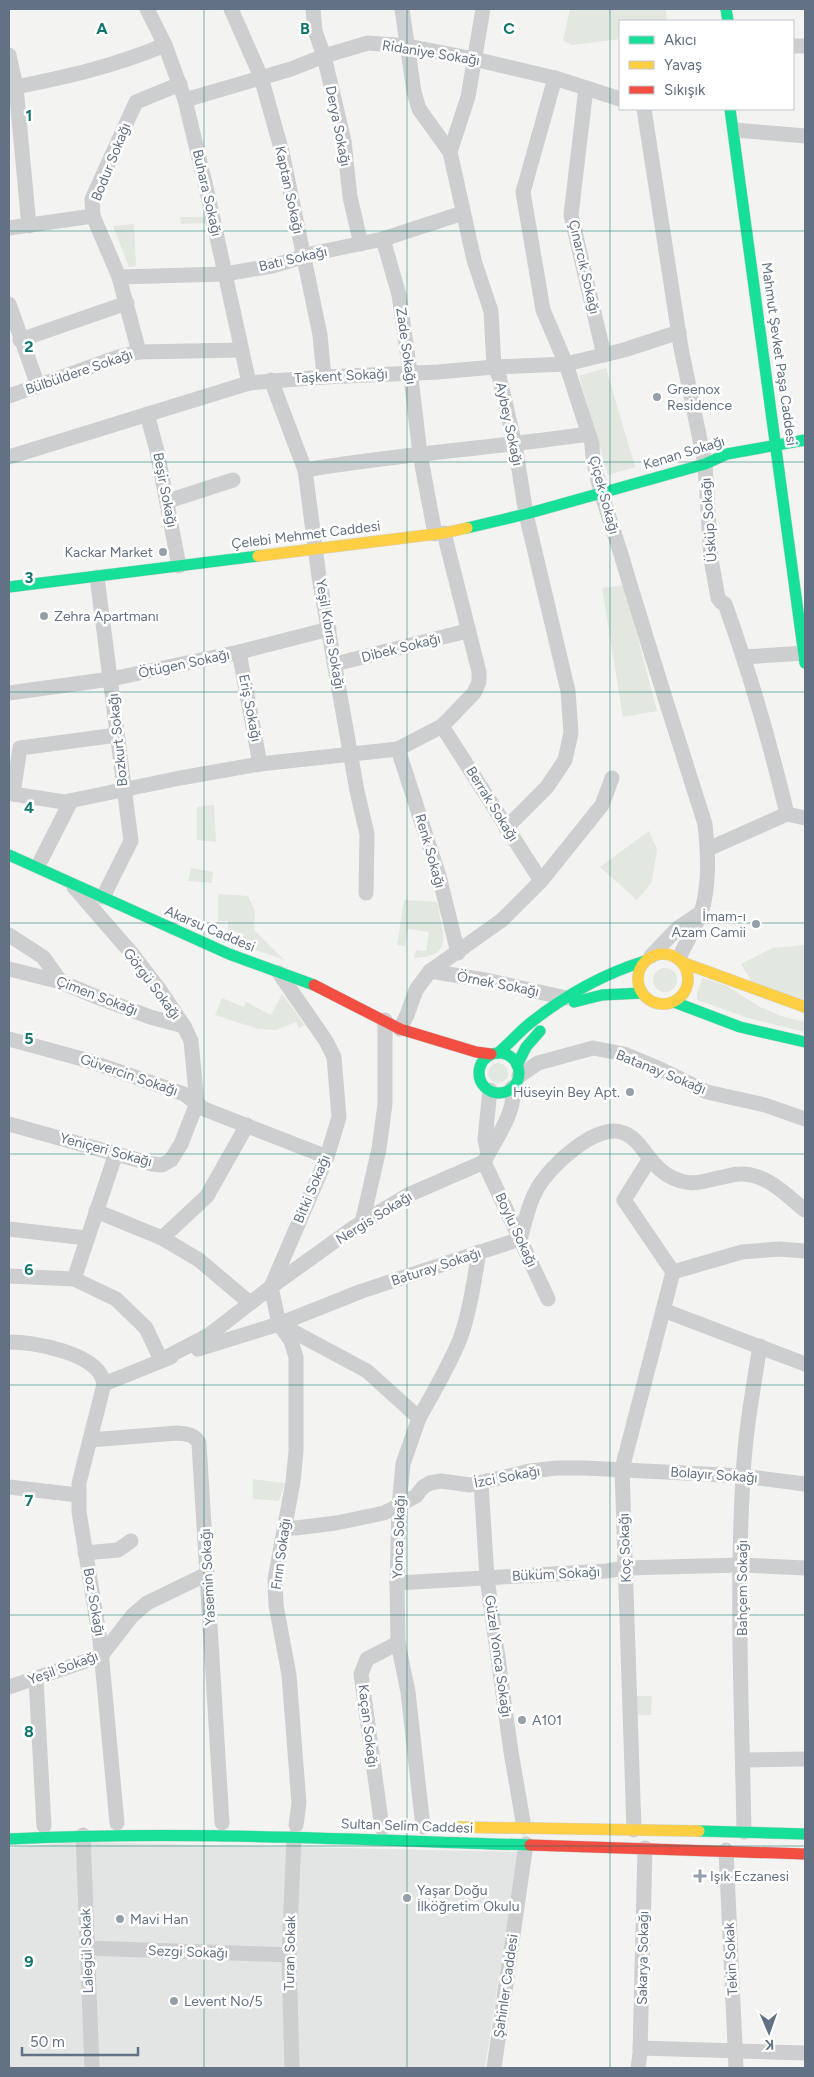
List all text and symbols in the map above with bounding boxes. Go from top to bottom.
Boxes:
text: A [96,19,108,38]
text: B [300,19,310,38]
text: C [503,19,515,38]
legend [619,20,794,110]
text: Akıcı [664,31,697,49]
street label: Ridaniye Sokağı [381,37,481,69]
text: Yavaş [664,56,702,74]
text: Sıkışık [664,81,706,99]
street label: Derya Sokağı [322,84,354,168]
text: 1 [26,106,32,125]
street label: Bodur Sokağı [88,120,134,204]
street label: Kaptan Sokağı [271,144,307,236]
street label: Buhara Sokağı [189,148,225,238]
street label: Çınarcık Sokağı [565,218,603,316]
street label: Batı Sokağı [257,243,329,275]
street label: Mahmut Şevket Paşa Caddesi [758,261,800,447]
street label: Zade Sokağı [392,306,420,386]
text: 2 [24,337,34,356]
street label: Bülbüldere Sokağı [23,346,135,398]
street label: Taşkent Sokağı [294,365,388,387]
street label: Aybey Sokağı [492,381,526,467]
place label: Greenox Residence [667,381,732,414]
marker: Greenox Residence [651,391,663,403]
street label: Kenan Sokağı [641,433,727,473]
street label: Beşir Sokağı [149,451,181,529]
street label: Çiçek Sokağı [585,454,623,536]
street label: Üsküp Sokağı [698,477,720,563]
street label: Çelebi Mehmet Caddesi [230,517,382,553]
place label: Kackar Market [65,544,153,561]
marker: Kackar Market [157,546,169,558]
text: 3 [25,568,34,587]
street label: Yeşil Kıbrıs Sokağı [312,578,348,690]
place label: Zehra Apartmanı [54,608,159,625]
marker: Zehra Apartmanı [38,610,50,622]
street label: Dibek Sokağı [360,630,442,666]
street label: Ötügen Sokağı [137,646,231,682]
street label: Eriş Sokağı [235,673,265,743]
street label: Bozkurt Sokağı [105,693,131,787]
street label: Berrak Sokağı [462,763,522,845]
text: 4 [24,798,34,817]
street label: Renk Sokağı [411,812,449,890]
street label: Akarsu Caddesi [162,902,258,956]
place label: İmam-ı Azam Camii [671,908,746,941]
marker: İmam-ı Azam Camii [750,918,762,930]
street label: Görgü Sokağı [120,945,184,1023]
street label: Örnek Sokağı [456,968,540,1000]
street label: Çimen Sokağı [54,973,140,1019]
text: 5 [24,1029,34,1048]
street label: Batanay Sokağı [613,1046,709,1098]
street label: Güvercin Sokağı [78,1050,180,1100]
place label: Hüseyin Bey Apt. [513,1084,620,1101]
marker: Hüseyin Bey Apt. [624,1086,636,1098]
street label: Yeniçeri Sokağı [58,1130,154,1170]
street label: Bitki Sokağı [290,1152,334,1226]
street label: Nergis Sokağı [333,1188,415,1248]
street label: Boylu Sokağı [491,1190,541,1270]
street label: Baturay Sokağı [389,1244,483,1290]
text: 6 [24,1260,34,1279]
street label: İzci Sokağı [473,1462,541,1492]
street label: Bolayır Sokağı [670,1463,758,1487]
text: 7 [25,1491,34,1510]
street label: Yonca Sokağı [389,1495,409,1579]
street label: Koç Sokağı [615,1513,635,1583]
street label: Fırın Sokağı [268,1517,294,1591]
street label: Yasemin Sokağı [197,1528,219,1626]
street label: Bahçem Sokağı [734,1540,751,1636]
street label: Büküm Sokağı [511,1563,601,1585]
street label: Boz Sokağı [80,1567,108,1637]
street label: Güzel Yonca Sokağı [481,1594,515,1718]
street label: Yeşil Sokağı [26,1647,100,1689]
street label: Kaçan Sokağı [354,1684,382,1768]
place label: A101 [532,1712,562,1729]
marker: A101 [516,1714,528,1726]
text: 8 [24,1722,34,1741]
street label: Sultan Selim Caddesi [341,1815,473,1837]
place label: Işık Eczanesi [710,1868,789,1885]
marker: Işık Eczanesi [694,1870,706,1882]
place label: Yaşar Doğu İlköğretim Okulu [417,1882,520,1915]
marker: Yaşar Doğu İlköğretim Okulu [401,1892,413,1904]
street label: Lalegül Sokak [77,1908,97,1994]
place label: Mavi Han [130,1911,189,1928]
street label: Sakarya Sokağı [634,1911,652,2005]
marker: Mavi Han [114,1913,126,1925]
street label: Turan Sokak [281,1915,299,1991]
street label: Tekin Sokak [721,1922,741,1996]
street label: Şahinler Caddesi [490,1933,522,2039]
street label: Sezgi Sokağı [148,1942,228,1962]
text: 9 [24,1952,34,1971]
place label: Levent No/5 [184,1993,263,2010]
marker: Levent No/5 [168,1995,180,2007]
north arrow [744,2007,794,2057]
scale bar [22,2024,139,2056]
text: 50 m [30,2033,65,2051]
text: K [764,2036,774,2053]

